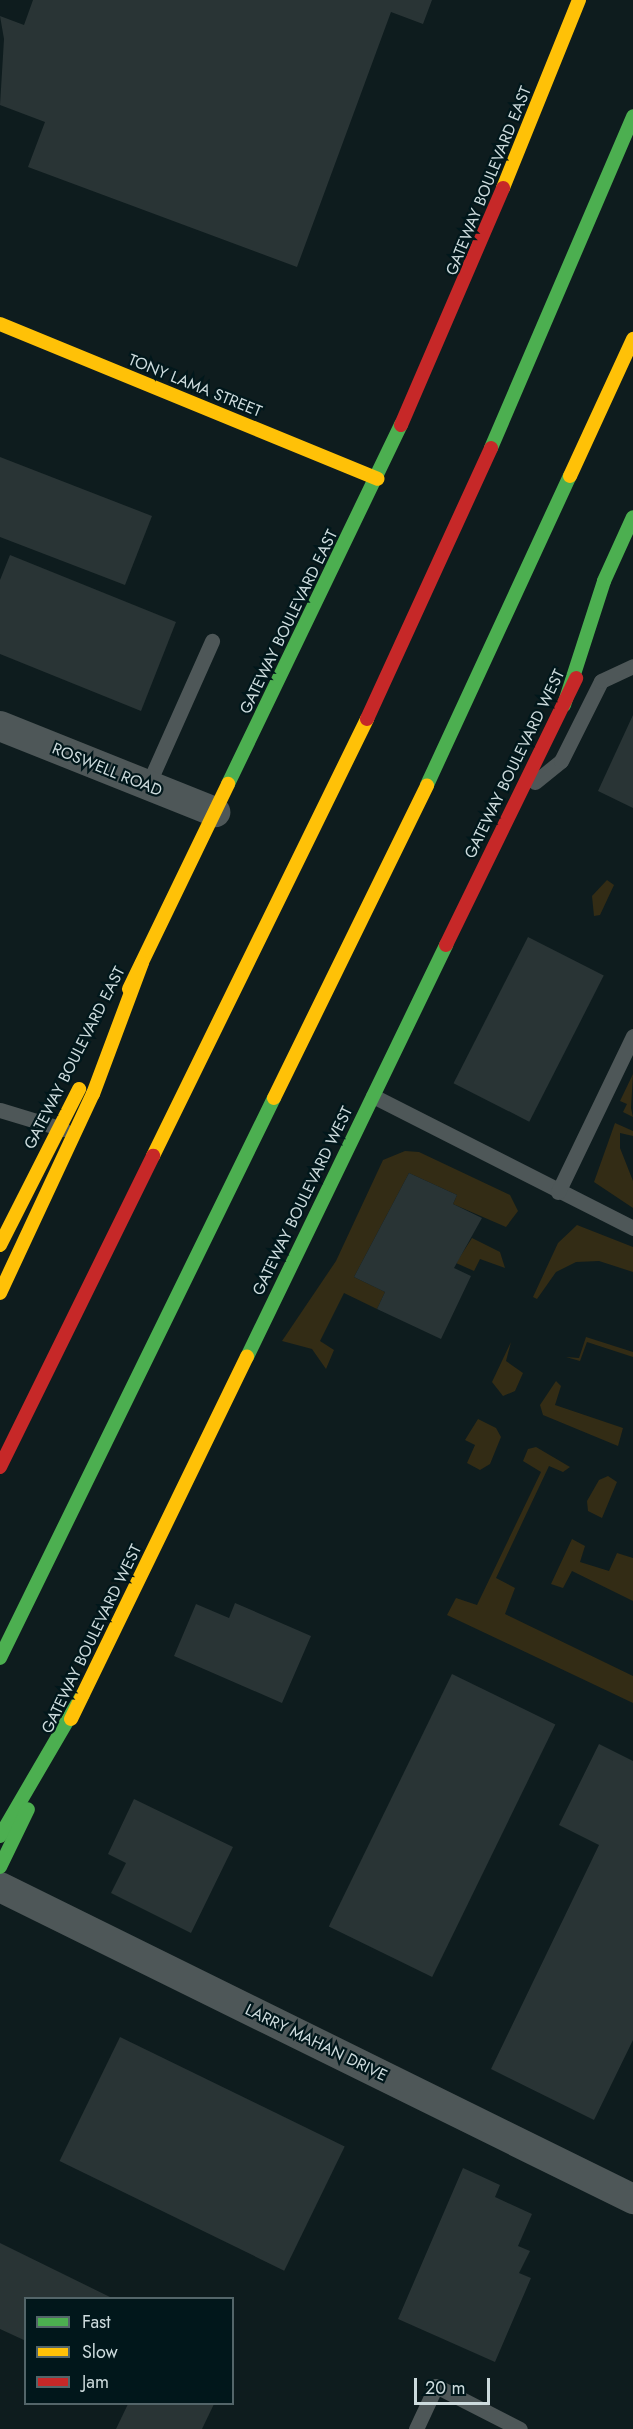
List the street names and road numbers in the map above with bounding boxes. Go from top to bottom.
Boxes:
street label: GATEWAY BOULEVARD EAST [442,84,536,278]
street label: TONY LAMA STREET [125,350,265,422]
street label: GATEWAY BOULEVARD EAST [236,527,342,717]
street label: GATEWAY BOULEVARD WEST [461,666,569,862]
street label: ROSWELL ROAD [49,739,165,801]
street label: GATEWAY BOULEVARD EAST [21,963,129,1153]
street label: GATEWAY BOULEVARD WEST [249,1103,357,1299]
street label: GATEWAY BOULEVARD WEST [38,1541,146,1737]
street label: LARRY MAHAN DRIVE [242,2000,390,2086]

